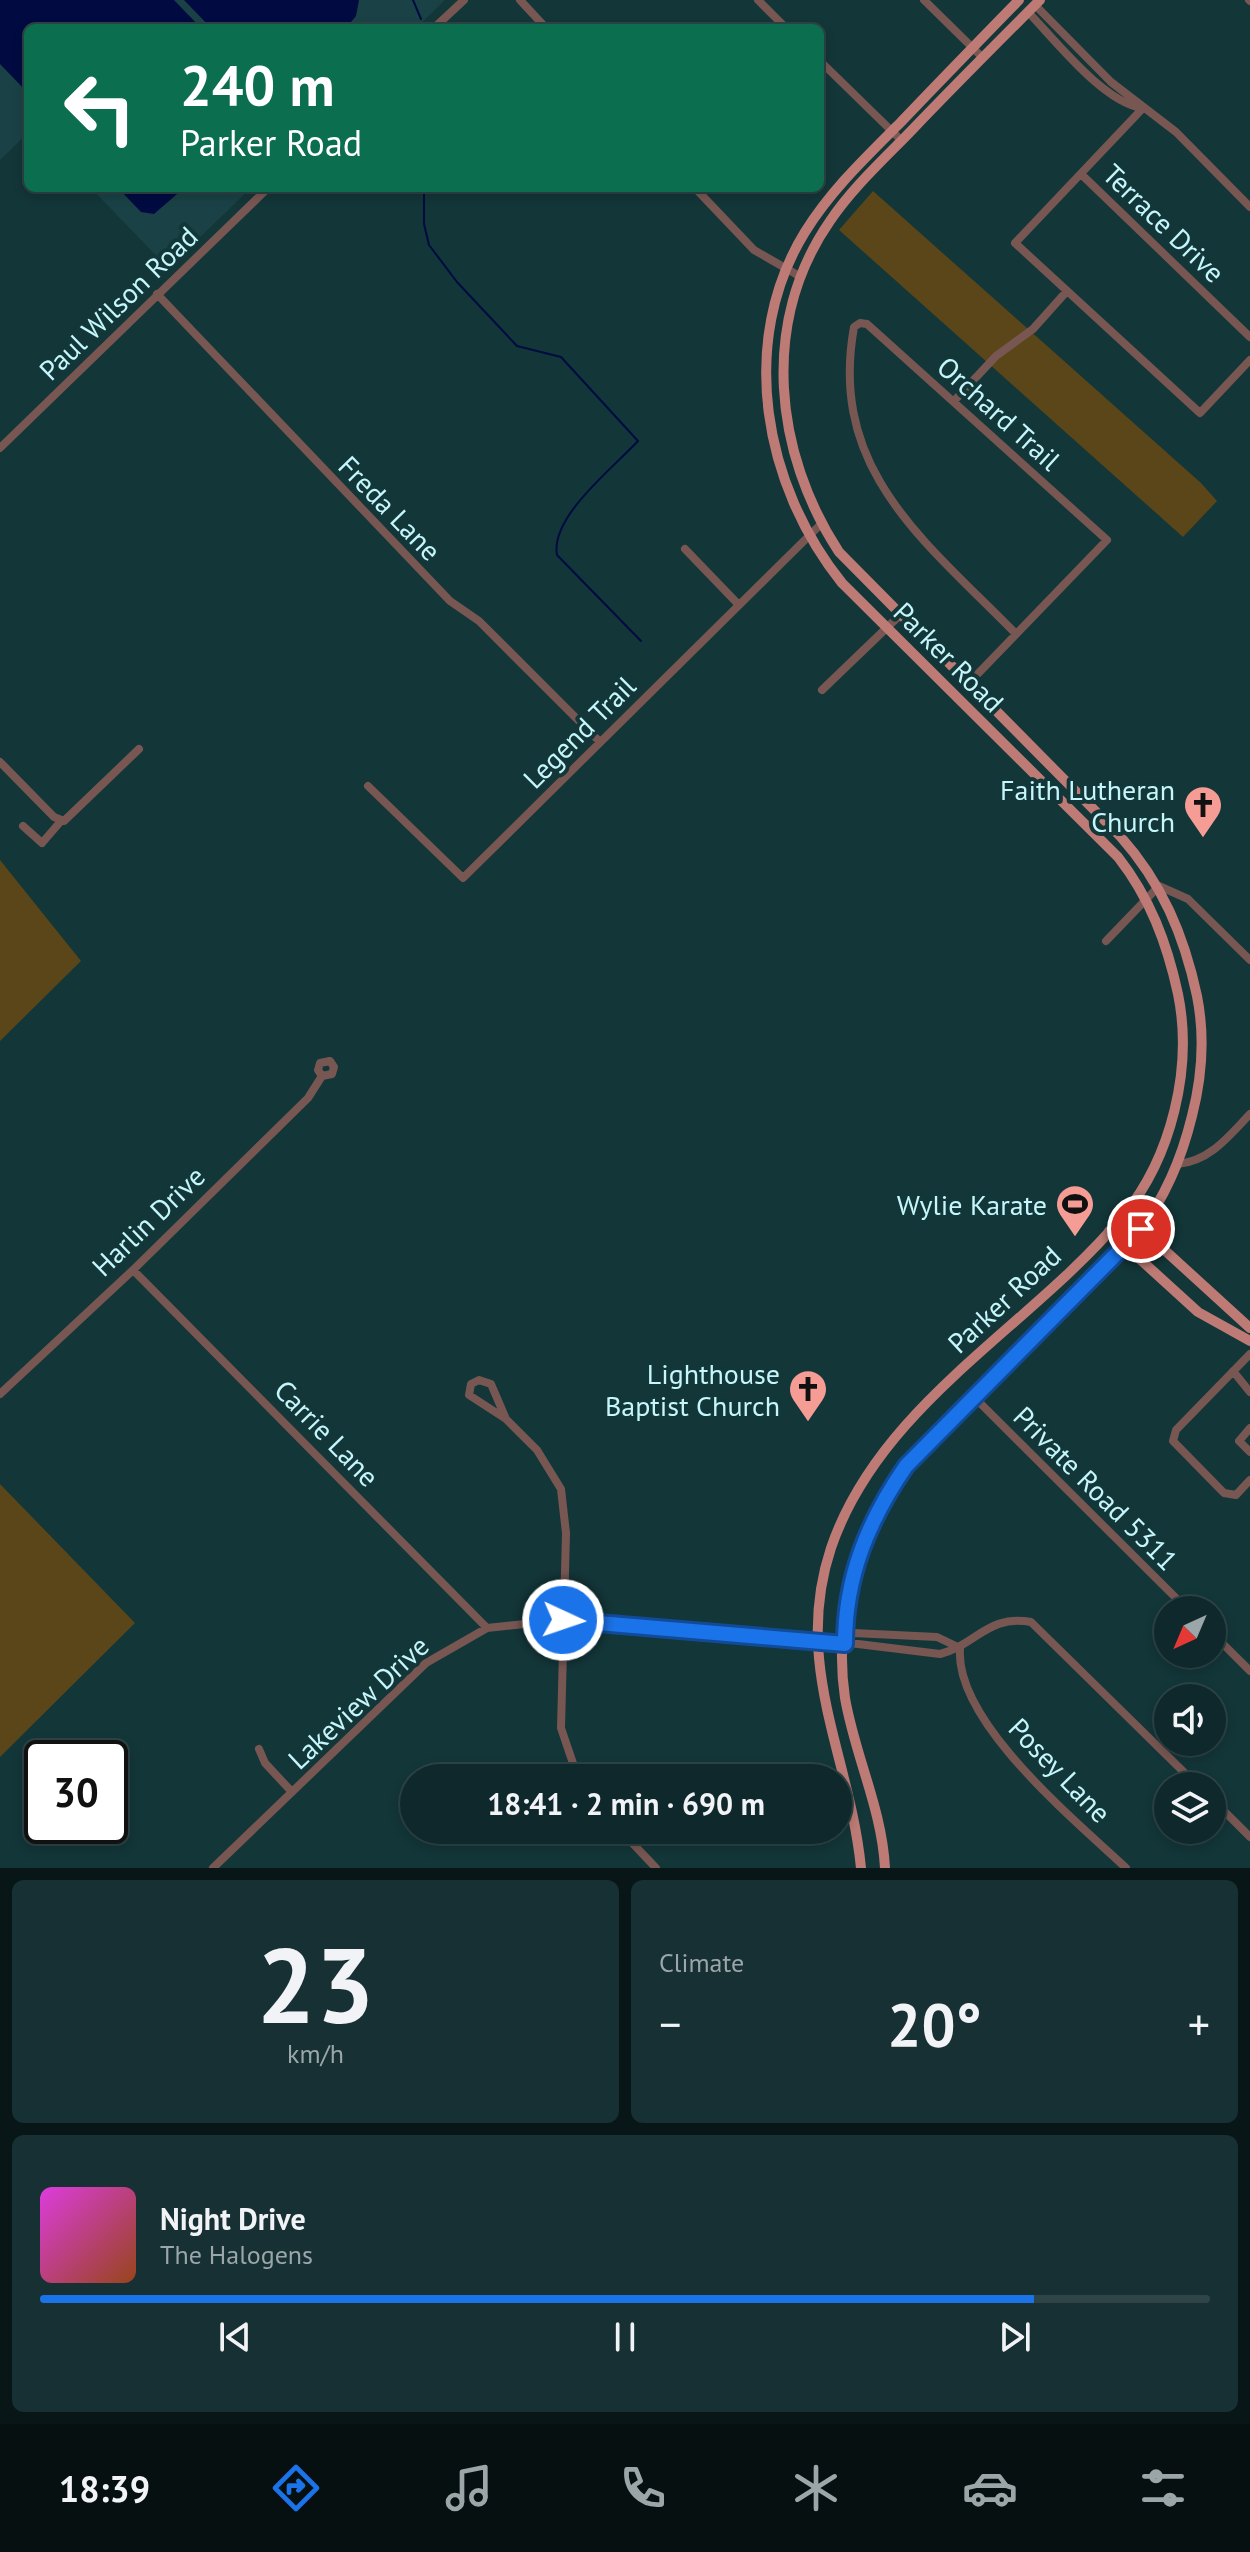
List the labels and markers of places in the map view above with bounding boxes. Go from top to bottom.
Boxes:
place label: Faith Lutheran Church [1000,771,1175,840]
church icon: Faith Lutheran Church [1182,784,1224,839]
sports icon: Wylie Karate [1054,1183,1096,1238]
place label: Wylie Karate [897,1186,1047,1223]
pin [1107,1195,1175,1263]
place label: Lighthouse Baptist Church [605,1355,780,1424]
church icon: Lighthouse Baptist Church [787,1368,829,1423]

